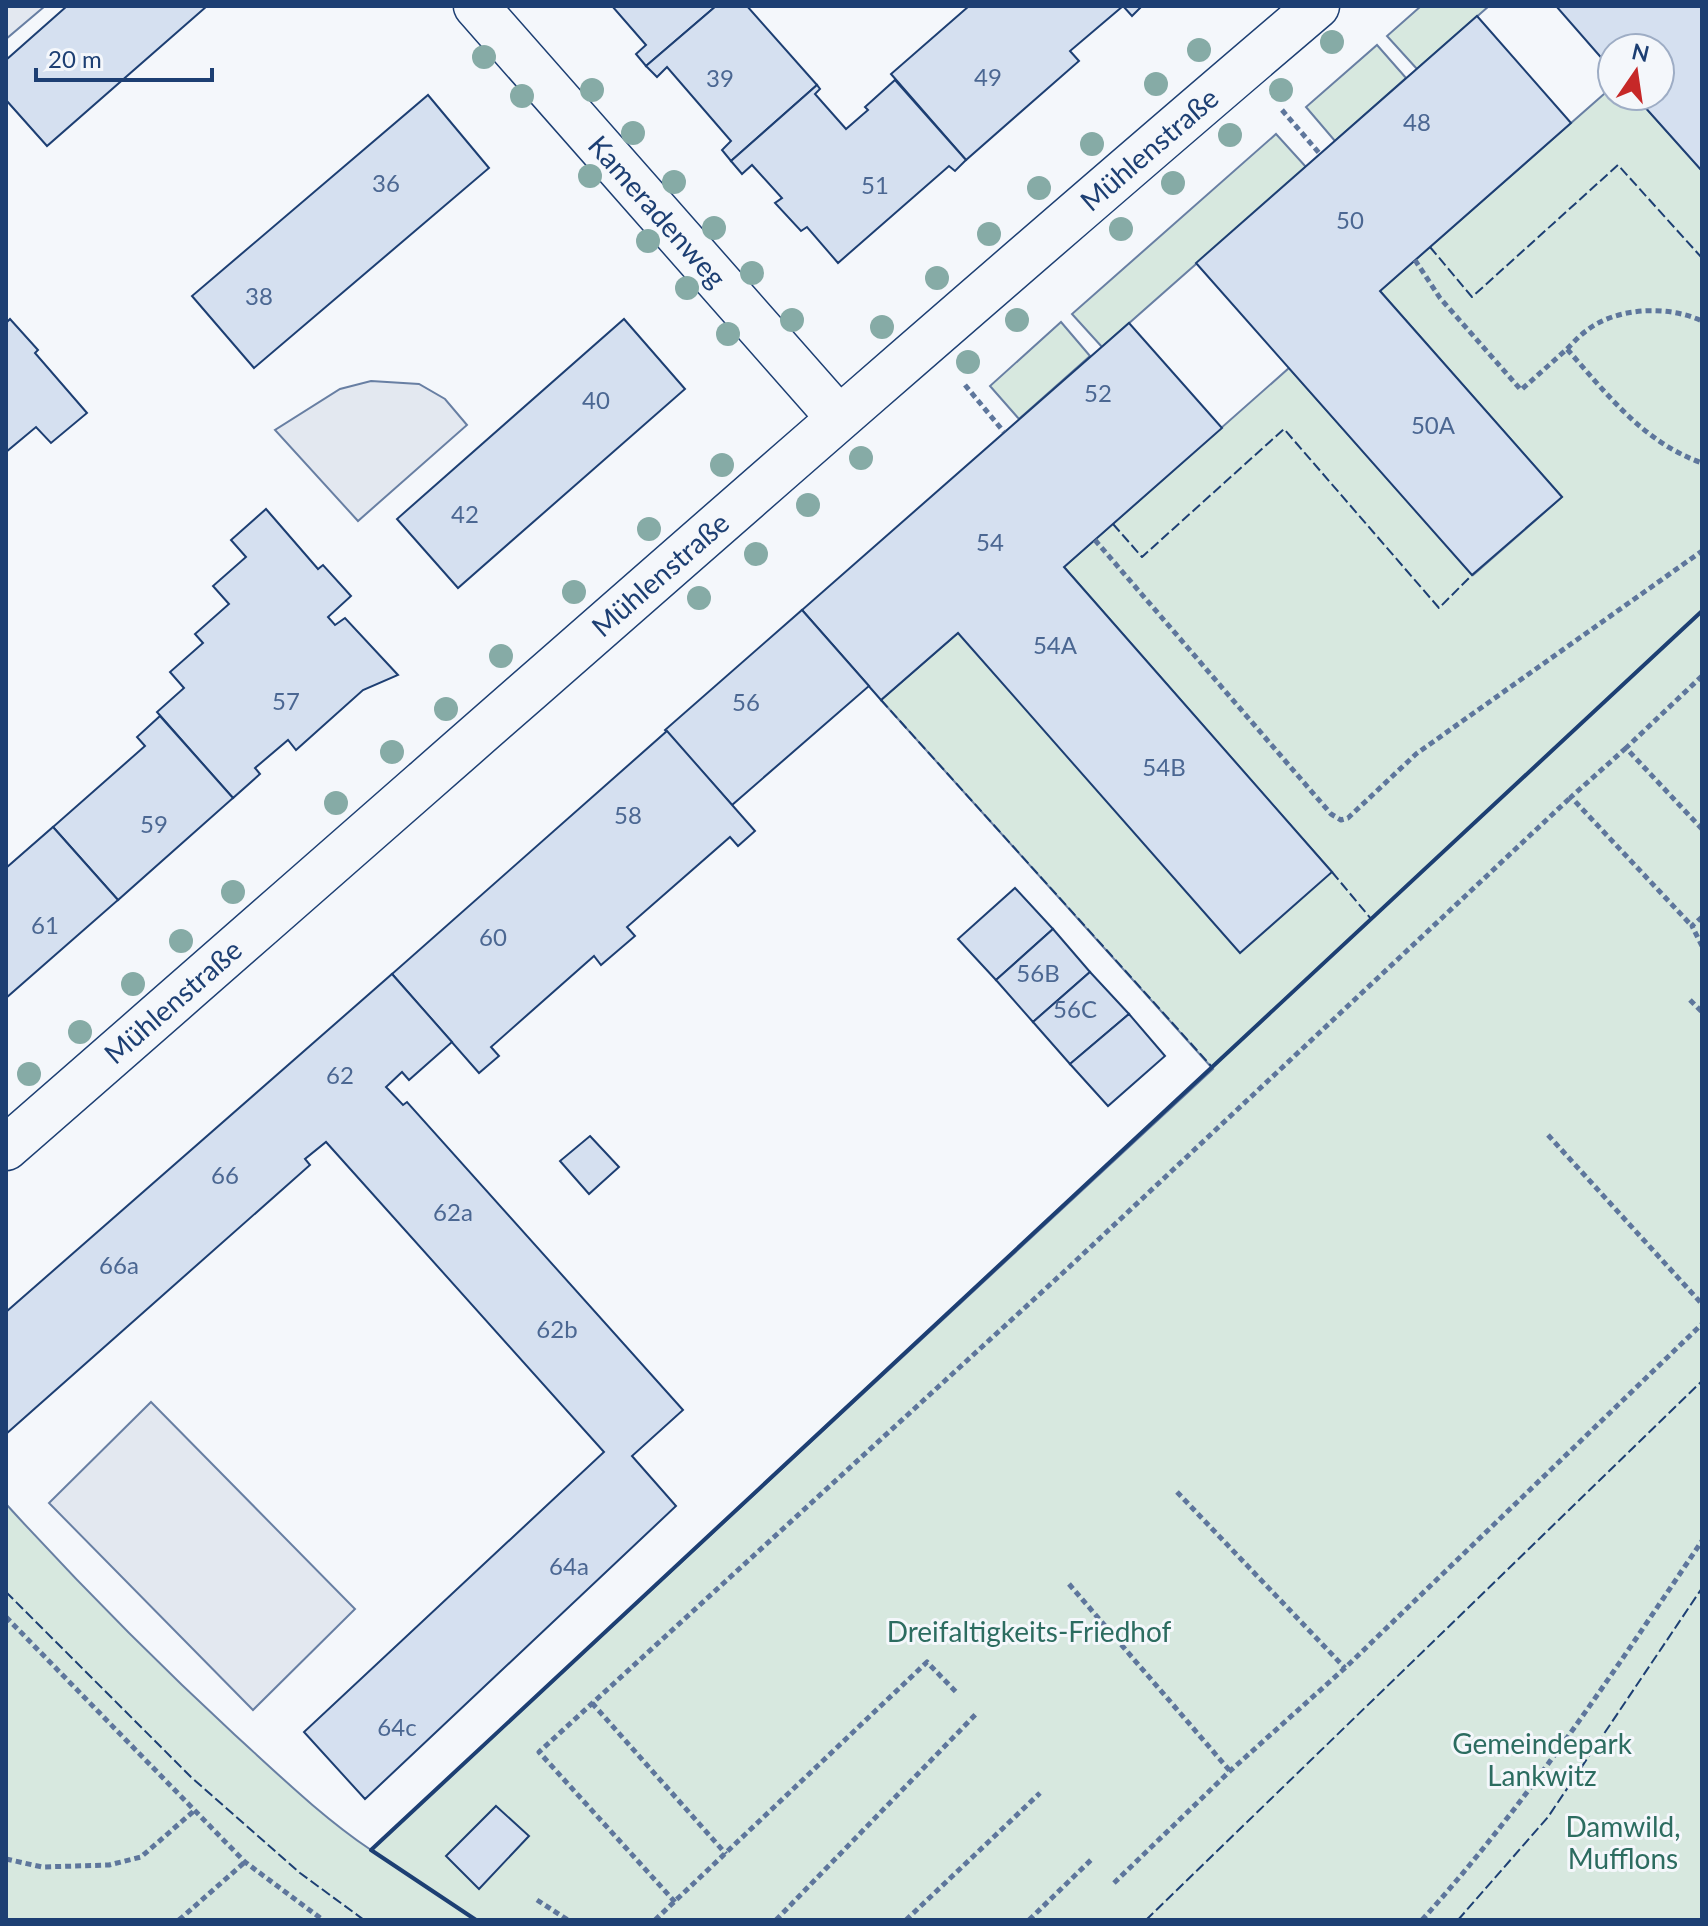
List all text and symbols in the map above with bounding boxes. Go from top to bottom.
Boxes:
scale bar [36,32,212,82]
north arrow [1596,32,1676,112]
text: N [1629,37,1652,67]
text: 20 m [48,44,102,73]
house number: 49 [974,62,1002,91]
house number: 39 [706,63,734,92]
street label: Mühlenstraße [1073,80,1225,218]
house number: 48 [1403,107,1431,136]
street label: Kameradenweg [582,128,734,294]
house number: 36 [372,168,400,197]
house number: 51 [861,170,889,199]
house number: 50 [1336,205,1364,234]
house number: 38 [245,281,273,310]
house number: 52 [1084,378,1112,407]
house number: 40 [582,385,610,414]
house number: 50A [1411,410,1456,439]
house number: 42 [451,499,479,528]
street label: Mühlenstraße [584,505,735,643]
house number: 54 [976,527,1004,556]
house number: 54A [1033,630,1078,659]
house number: 57 [272,686,300,715]
house number: 56 [732,687,760,716]
house number: 54B [1142,752,1186,781]
house number: 58 [614,800,642,829]
house number: 59 [140,809,168,838]
house number: 61 [31,910,59,939]
house number: 60 [479,922,507,951]
street label: Mühlenstraße [97,932,248,1070]
house number: 56B [1016,958,1060,987]
house number: 56C [1053,994,1097,1023]
house number: 62 [326,1060,354,1089]
house number: 66 [211,1160,239,1189]
house number: 62a [433,1197,473,1226]
house number: 66a [99,1250,139,1279]
house number: 62b [536,1314,578,1343]
house number: 64a [549,1551,589,1580]
park label: Dreifaltigkeits-Friedhof [887,1614,1172,1648]
house number: 64c [377,1712,417,1741]
park label: Gemeindepark Lankwitz [1452,1726,1633,1792]
park label: Damwild, Mufflons [1565,1809,1681,1875]

